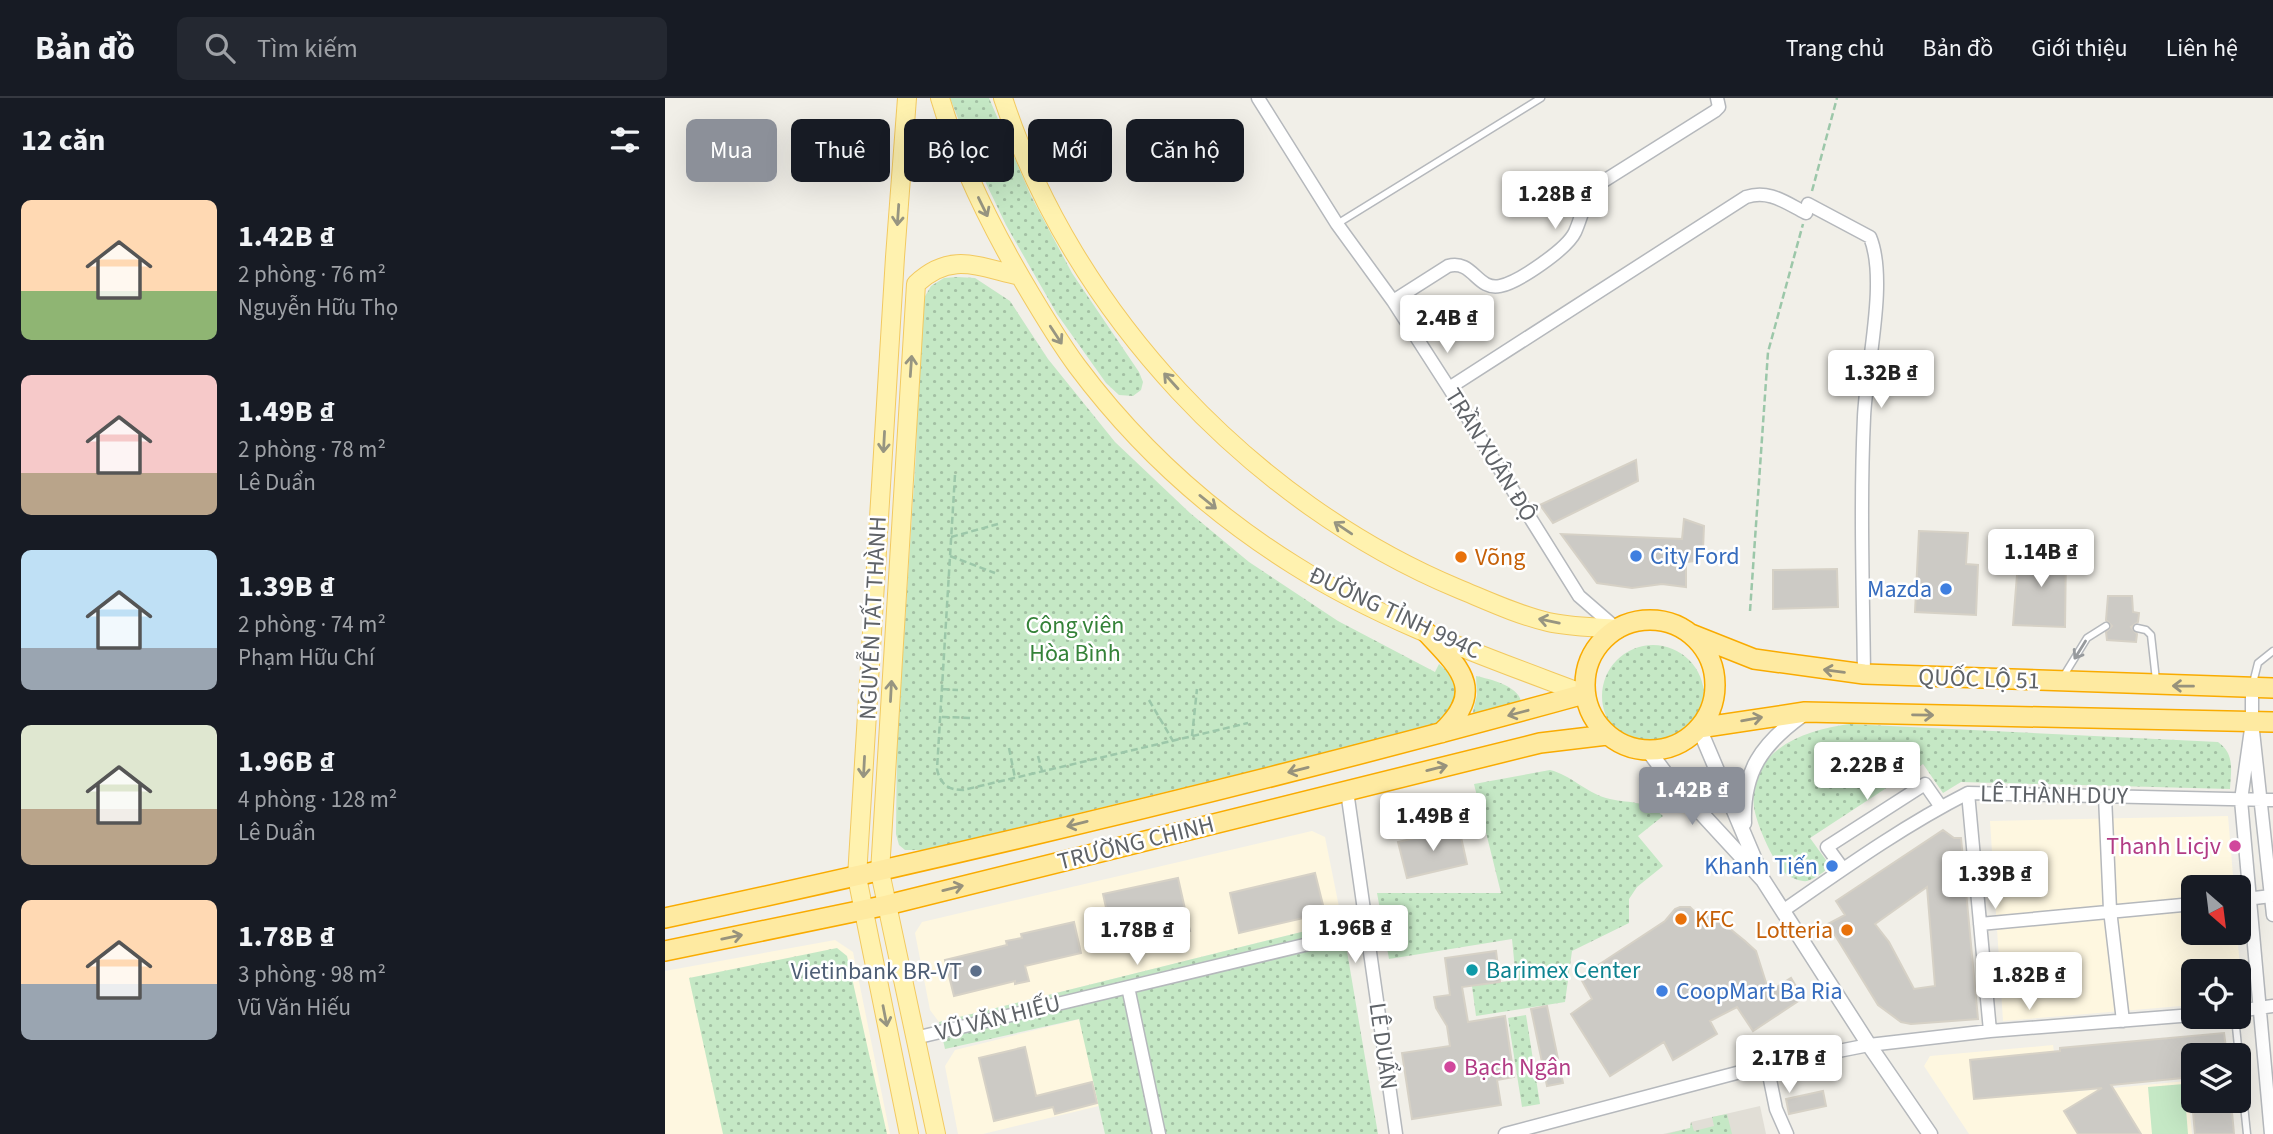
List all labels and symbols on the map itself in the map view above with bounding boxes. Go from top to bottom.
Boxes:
pin: 1.28B ₫ [1490,172,1620,231]
one-way arrow [977,196,990,217]
one-way arrow [891,203,904,226]
pin: 2.4B ₫ [1390,296,1504,355]
one-way arrow [1049,324,1063,344]
pin: 1.32B ₫ [1816,350,1946,410]
one-way arrow [905,355,918,378]
one-way arrow [1162,373,1179,390]
street label: TRẦN XUÂN ĐỘ [1436,381,1546,529]
one-way arrow [877,430,890,453]
one-way arrow [1198,495,1216,510]
street label: NGUYỄN TẤT THÀNH [850,515,896,721]
one-way arrow [1334,521,1353,535]
pin: 1.14B ₫ [1976,530,2106,589]
place label: City Ford [1650,539,1740,574]
place label: Võng [1475,540,1525,575]
marker: City Ford [1628,548,1644,564]
marker: Võng [1453,549,1469,565]
street label: ĐƯỜNG TỈNH 994C [1303,558,1487,668]
place label: Mazda [1867,572,1932,607]
marker: Mazda [1938,581,1954,597]
park label: Công viên Hòa Bình [1026,608,1124,671]
one-way arrow [1539,613,1561,626]
one-way arrow [2072,640,2086,660]
street label: QUỐC LỘ 51 [1918,659,2040,699]
one-way arrow [1823,664,1846,677]
one-way arrow [885,679,898,702]
one-way arrow [2172,679,2195,693]
one-way arrow [1508,707,1530,720]
one-way arrow [1911,708,1934,721]
one-way arrow [1740,712,1763,725]
pin: 2.22B ₫ [1802,742,1932,802]
one-way arrow [857,755,870,778]
one-way arrow [1425,761,1448,774]
one-way arrow [1287,764,1310,777]
pin: 1.42B ₫ [1627,768,1757,827]
street label: LÊ THÀNH DUY [1980,776,2129,814]
pin: 1.49B ₫ [1368,794,1498,853]
street label: TRƯỜNG CHINH [1054,807,1218,879]
one-way arrow [1066,818,1089,831]
place label: Thanh Licjv [2106,829,2221,864]
marker: Thanh Licjv [2227,838,2243,854]
place label: Khanh Tiến [1704,849,1818,884]
pin: 1.39B ₫ [1930,852,2060,911]
marker: Khanh Tiến [1824,858,1840,874]
north arrow [2181,875,2251,945]
one-way arrow [941,881,964,894]
place label: KFC [1695,902,1734,937]
pin: 1.96B ₫ [1290,906,1420,965]
pin: 1.78B ₫ [1072,908,1202,967]
marker: KFC [1673,911,1689,927]
place label: Lotteria [1755,913,1833,948]
marker: Lotteria [1839,922,1855,938]
one-way arrow [720,929,743,943]
place label: Barimex Center [1486,953,1641,988]
pin: 1.82B ₫ [1964,953,2094,1012]
place label: Vietinbank BR-VT [791,954,962,989]
marker: Barimex Center [1464,962,1480,978]
marker: Vietinbank BR-VT [968,963,984,979]
place label: CoopMart Ba Ria [1676,974,1843,1009]
marker: CoopMart Ba Ria [1654,983,1670,999]
street label: VŨ VĂN HIẾU [932,986,1064,1050]
street label: LÊ DUẨN [1360,1000,1406,1092]
one-way arrow [879,1004,892,1027]
pin: 2.17B ₫ [1724,1035,1854,1095]
place label: Bạch Ngân [1464,1050,1571,1085]
marker: Bạch Ngân [1442,1059,1458,1075]

